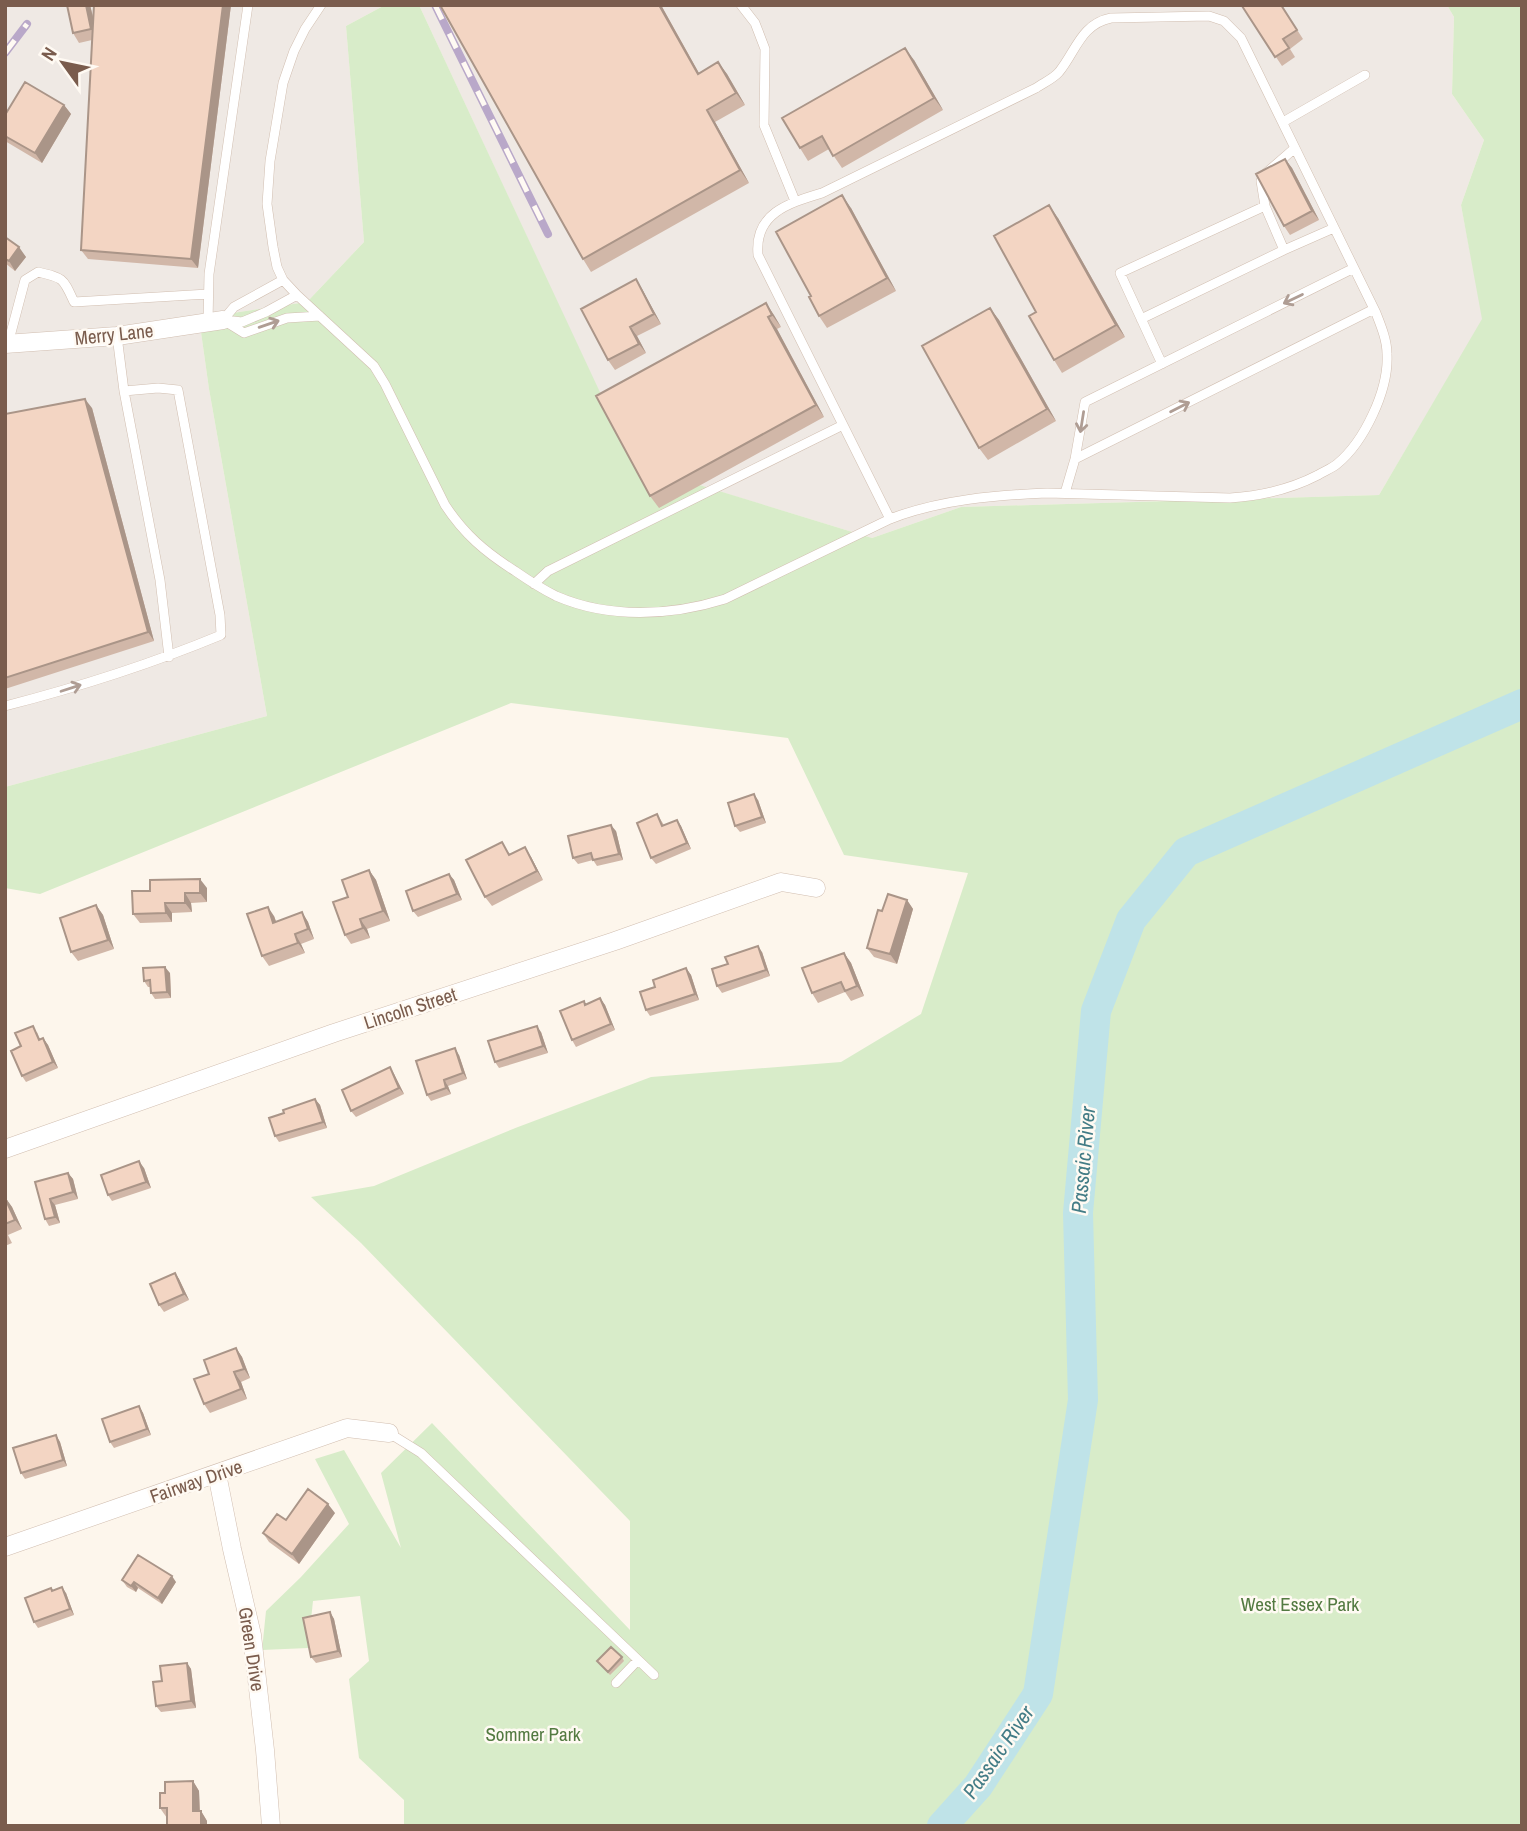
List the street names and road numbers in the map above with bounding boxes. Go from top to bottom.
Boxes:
street label: Merry Lane [73,317,155,351]
street label: Lincoln Street [360,981,460,1035]
street label: Fairway Drive [146,1453,246,1509]
street label: Green Drive [233,1605,271,1693]

